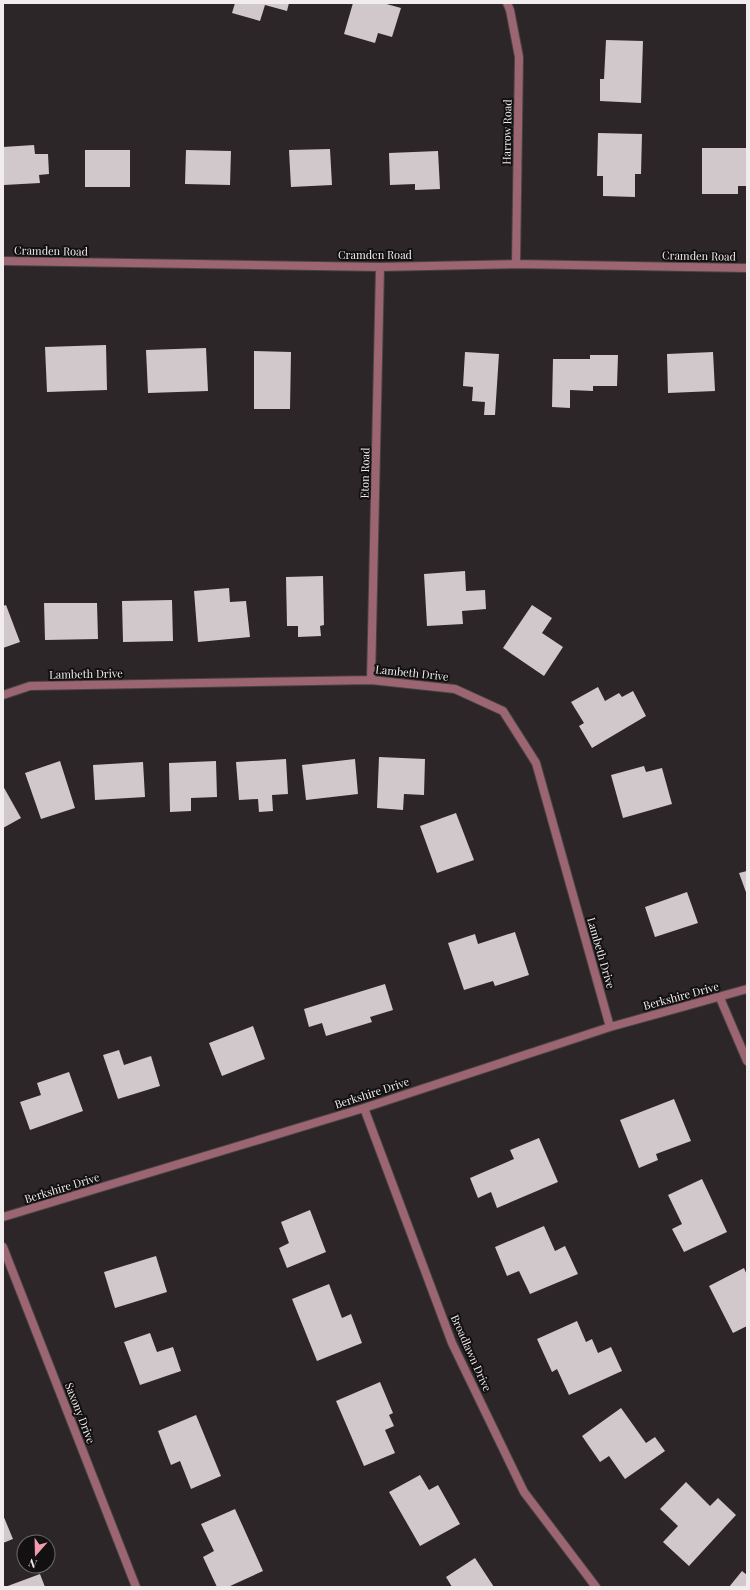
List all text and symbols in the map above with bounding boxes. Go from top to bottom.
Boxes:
street label: Harrow Road [498,99,515,165]
street label: Cramden Road [14,242,89,259]
street label: Cramden Road [338,247,413,262]
street label: Cramden Road [662,247,737,264]
street label: Eton Road [357,447,372,499]
street label: Lambeth Drive [375,661,450,684]
street label: Lambeth Drive [49,665,123,682]
street label: Lambeth Drive [584,915,619,991]
street label: Berkshire Drive [641,978,721,1013]
street label: Berkshire Drive [333,1073,411,1112]
street label: Berkshire Drive [23,1169,102,1206]
street label: Broadlawn Drive [448,1312,495,1394]
street label: Saxony Drive [62,1380,99,1446]
north arrow [16,1534,56,1574]
text: N [26,1555,39,1572]

